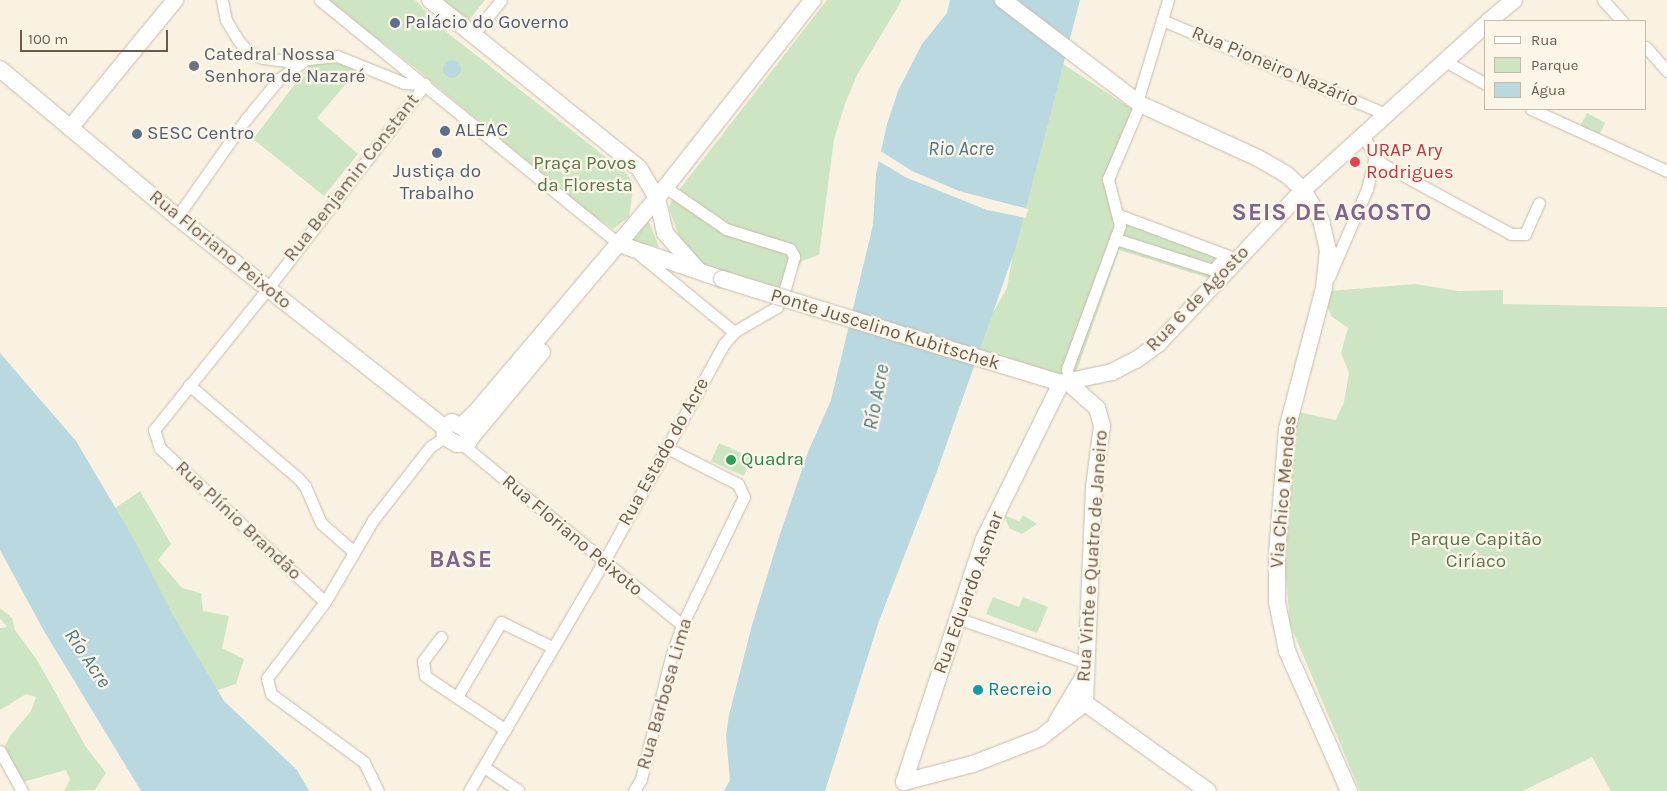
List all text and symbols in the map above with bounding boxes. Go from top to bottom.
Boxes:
place label: Palácio do Governo [405,12,569,34]
marker: Palácio do Governo [389,17,401,29]
scale bar [22,20,170,52]
legend [1484,20,1647,110]
street label: Rua Pioneiro Nazário [1188,22,1362,112]
text: 100 m [28,30,68,48]
text: Rua [1531,31,1558,49]
place label: Catedral Nossa Senhora de Nazaré [204,44,365,88]
text: Parque [1531,56,1579,74]
marker: Catedral Nossa Senhora de Nazaré [188,60,200,72]
text: Água [1531,81,1565,99]
street label: Rua Benjamin Constant [279,90,425,266]
place label: ALEAC [455,120,508,142]
place label: SESC Centro [147,123,254,145]
marker: ALEAC [439,125,451,137]
marker: SESC Centro [131,128,143,140]
water label: Rio Acre [928,136,994,160]
place label: URAP Ary Rodrigues [1366,140,1454,184]
marker: Justiça do Trabalho [431,147,443,159]
park label: Praça Povos da Floresta [533,153,637,197]
marker: URAP Ary Rodrigues [1348,155,1362,169]
place label: Justiça do Trabalho [393,161,481,205]
street label: Rua Floriano Peixoto [144,186,296,314]
district label: SEIS DE AGOSTO [1230,199,1434,227]
street label: Rua 6 de Agosto [1142,241,1254,357]
street label: Ponte Juscelino Kubitschek [768,284,1002,376]
water label: Río Acre [858,362,894,432]
street label: Rua Estado do Acre [614,374,714,530]
street label: Via Chico Mendes [1266,415,1302,569]
street label: Rua Vinte e Quatro de Janeiro [1073,429,1113,683]
place label: Quadra [741,449,804,471]
marker: Quadra [725,454,737,466]
street label: Rua Plínio Brandão [170,457,306,585]
street label: Rua Floriano Peixoto [497,470,647,602]
street label: Rua Eduardo Asmar [929,509,1009,677]
park label: Parque Capitão Ciríaco [1410,529,1542,573]
district label: BASE [429,546,493,574]
street label: Rua Barbosa Lima [632,616,698,772]
water label: Río Acre [60,624,116,692]
place label: Recreio [988,679,1052,701]
marker: Recreio [972,684,984,696]

